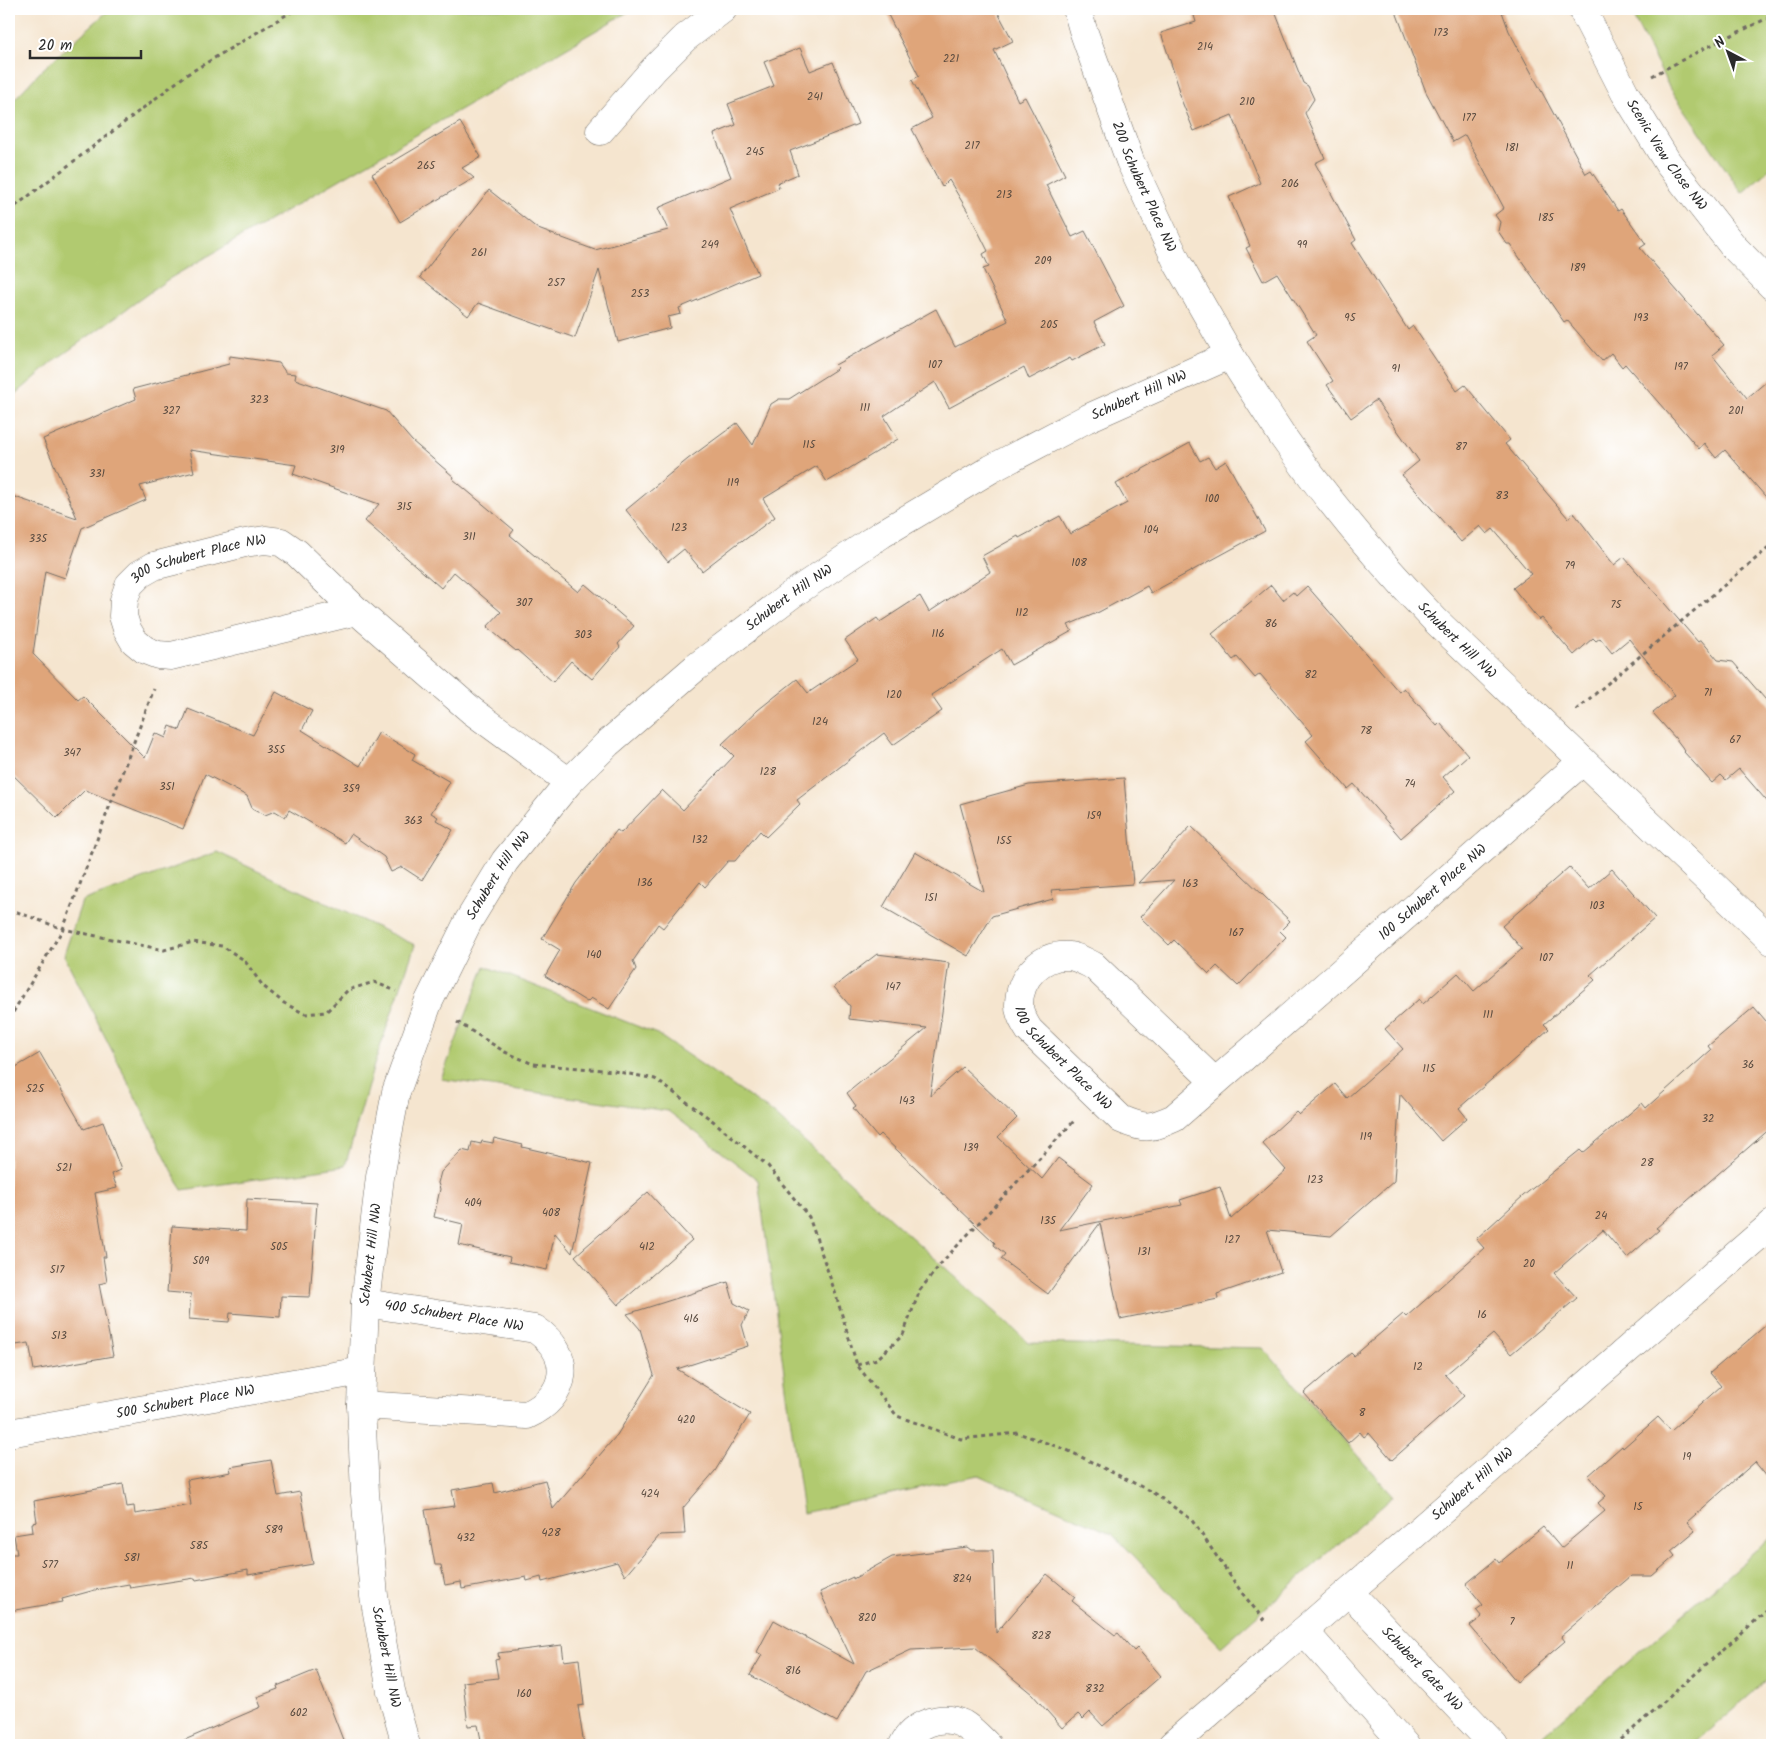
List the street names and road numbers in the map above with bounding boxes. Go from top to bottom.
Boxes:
street label: Scenic View Close NW [1620,95,1713,216]
street label: 200 Schubert Place NW [1106,118,1182,256]
street label: Schubert Hill NW [1088,364,1191,426]
street label: 300 Schubert Place NW [125,529,268,589]
street label: Schubert Hill NW [741,559,837,637]
street label: Schubert Hill NW [1412,597,1501,684]
street label: Schubert Hill NW [461,826,536,924]
street label: 100 Schubert Place NW [1374,839,1492,946]
street label: 100 Schubert Place NW [1008,1005,1117,1116]
street label: Schubert Hill NW [354,1202,388,1307]
street label: 400 Schubert Place NW [383,1294,525,1338]
street label: 500 Schubert Place NW [114,1379,257,1425]
street label: Schubert Hill NW [1426,1442,1519,1526]
street label: Schubert Hill NW [365,1604,407,1710]
street label: Schubert Gate NW [1376,1621,1468,1717]

